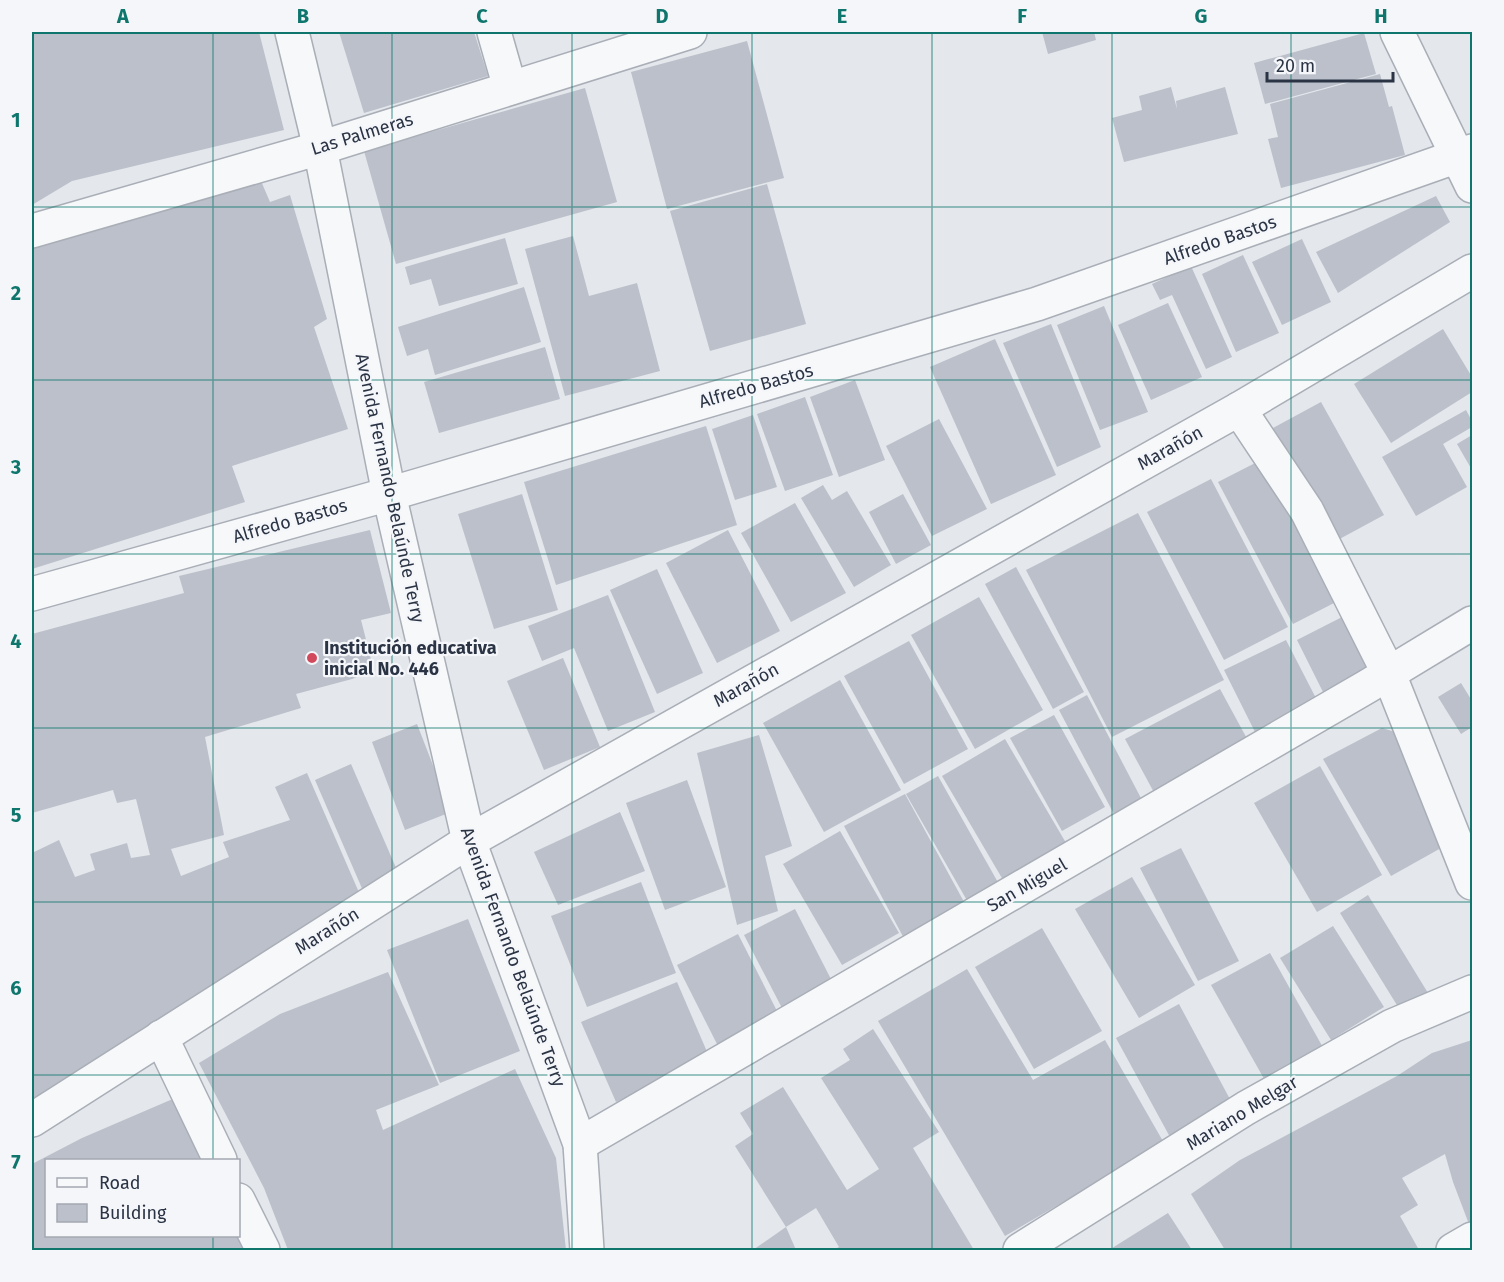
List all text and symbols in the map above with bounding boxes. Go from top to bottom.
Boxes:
text: A [116,4,130,28]
text: B [297,4,309,28]
text: C [476,4,488,28]
text: D [655,4,669,28]
text: E [837,4,847,28]
text: F [1017,4,1027,28]
text: G [1195,4,1207,28]
text: H [1374,4,1388,28]
scale bar [1267,45,1393,83]
text: 20 m [1276,55,1315,77]
text: 1 [11,108,21,132]
street label: Las Palmeras [308,108,416,160]
street label: Alfredo Bastos [1161,210,1279,270]
text: 2 [11,281,21,305]
street label: Avenida Fernando Belaúnde Terry [351,351,429,625]
street label: Alfredo Bastos [696,359,816,413]
street label: Marañón [1133,421,1207,475]
text: 3 [10,455,21,479]
street label: Alfredo Bastos [230,494,350,548]
text: 4 [10,629,22,653]
place label: Institución educativa inicial No. 446 [324,637,497,680]
marker: Institución educativa inicial No. 446 [305,651,319,665]
street label: Marañón [709,658,783,712]
text: 5 [11,803,22,827]
street label: Avenida Fernando Belaúnde Terry [456,824,570,1090]
street label: San Miguel [983,853,1071,917]
street label: Marañón [291,903,363,959]
text: 6 [10,976,22,1000]
street label: Mariano Melgar [1182,1071,1302,1155]
text: 7 [11,1150,21,1174]
legend [45,1159,240,1237]
text: Road [99,1172,141,1194]
text: Building [99,1202,167,1224]

